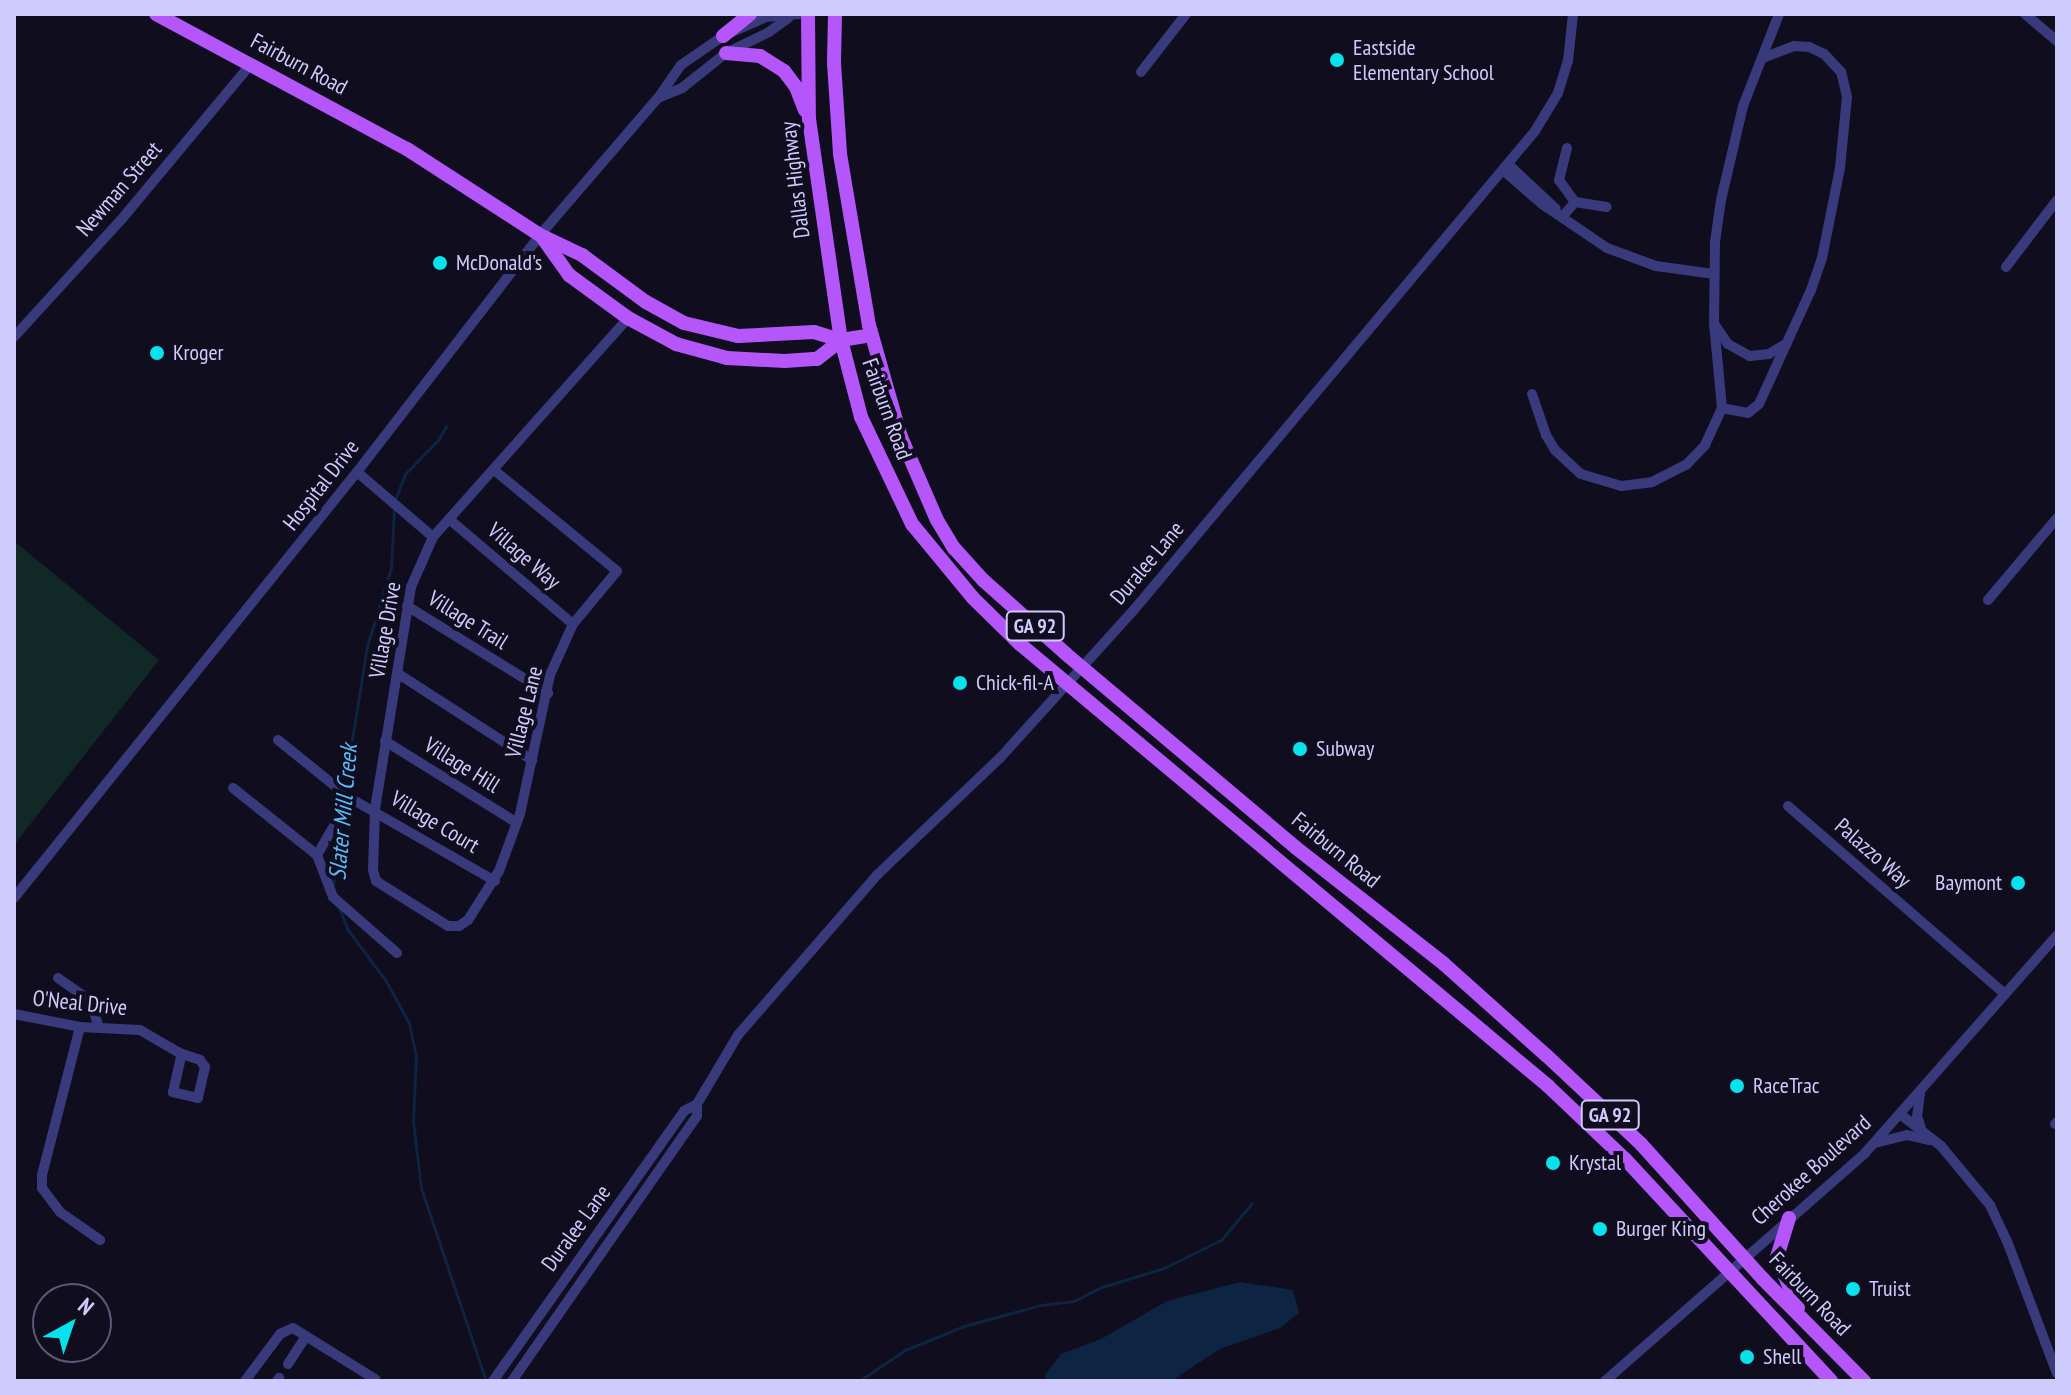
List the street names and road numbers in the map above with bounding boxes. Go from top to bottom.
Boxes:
street label: Fairburn Road [246,28,352,100]
street label: Dallas Highway [775,120,815,240]
street label: Newman Street [71,136,167,242]
street label: Fairburn Road [857,355,917,463]
street label: Hospital Drive [277,434,365,536]
street label: Duralee Lane [1105,516,1189,610]
street label: Village Way [482,517,566,595]
street label: Village Drive [364,580,406,680]
street label: Village Trail [423,585,513,655]
road number: GA 92 [1005,610,1065,642]
street label: Village Lane [500,663,548,761]
street label: Village Hill [419,732,505,798]
street label: Village Court [386,785,484,859]
street label: Fairburn Road [1287,806,1385,894]
street label: Palazzo Way [1829,813,1917,893]
street label: O'Neal Drive [31,985,129,1021]
road number: GA 92 [1580,1099,1640,1131]
street label: Cherokee Boulevard [1746,1110,1876,1230]
street label: Duralee Lane [536,1180,616,1276]
street label: Fairburn Road [1764,1247,1856,1341]

